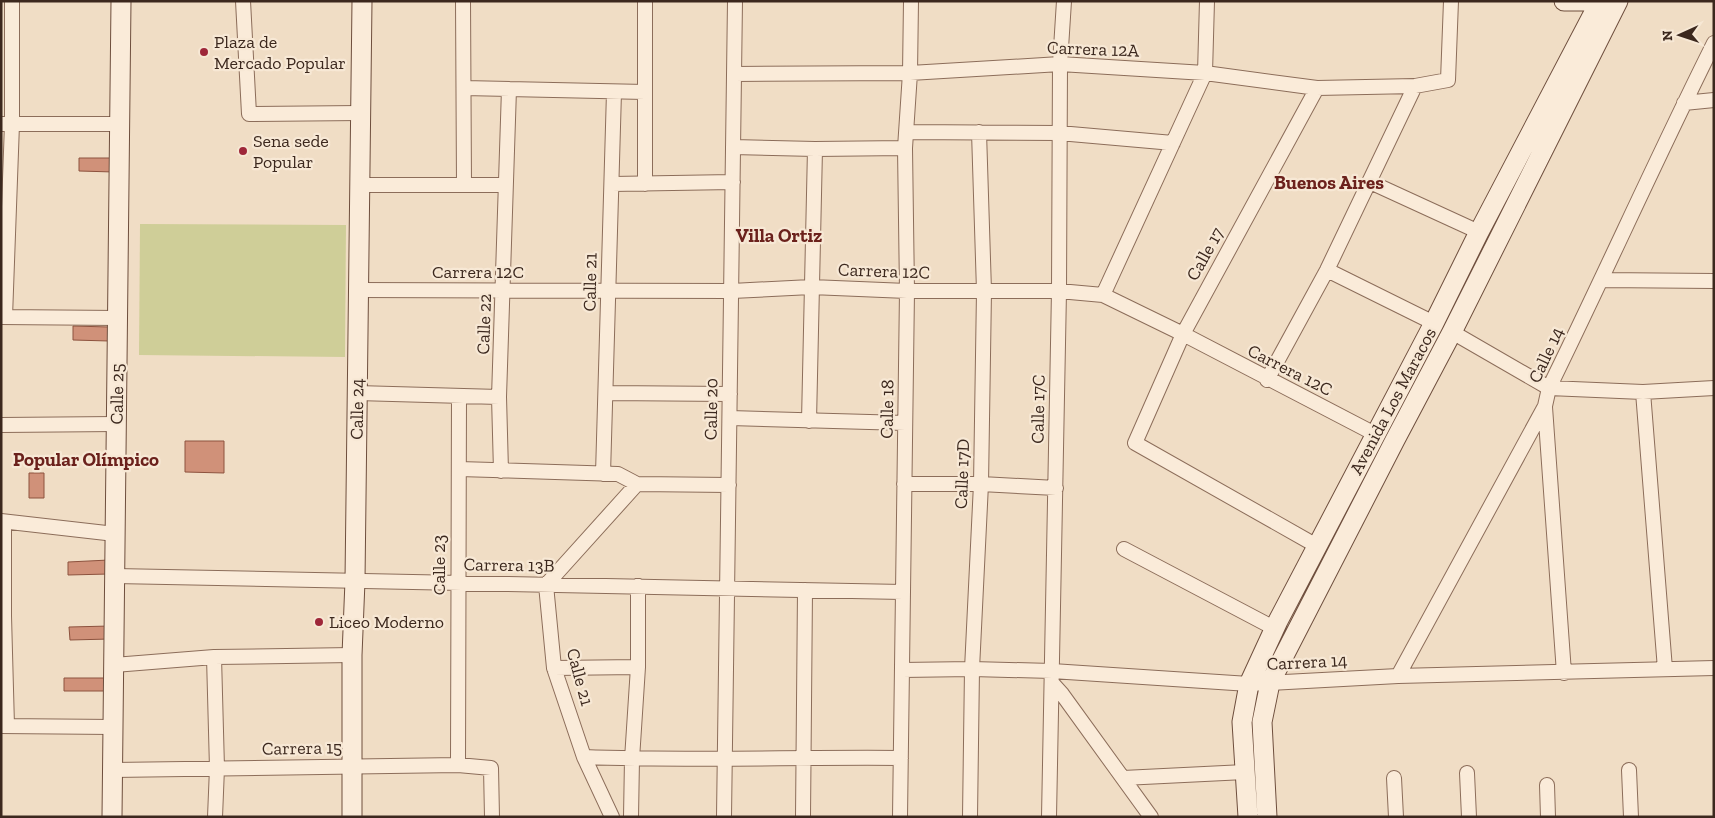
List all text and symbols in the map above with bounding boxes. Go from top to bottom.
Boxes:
north arrow [1655,10,1705,60]
text: N [1659,30,1676,41]
place label: Plaza de Mercado Popular [214,31,346,74]
street label: Carrera 12A [1047,36,1140,62]
marker: Plaza de Mercado Popular [198,46,210,58]
place label: Sena sede Popular [253,130,329,173]
marker: Sena sede Popular [237,145,249,157]
district label: Buenos Aires [1274,171,1384,194]
street label: Calle 17 [1181,223,1229,284]
district label: Villa Ortiz [736,224,822,247]
street label: Calle 21 [578,252,602,312]
street label: Carrera 12C [838,258,930,284]
street label: Carrera 12C [432,261,524,283]
street label: Calle 22 [472,293,496,355]
street label: Calle 14 [1524,323,1569,386]
street label: Avenida Los Maracos [1345,324,1441,478]
street label: Carrera 12C [1244,339,1336,401]
street label: Calle 25 [105,363,129,425]
street label: Calle 17C [1026,374,1050,444]
street label: Calle 24 [345,378,369,440]
street label: Calle 20 [699,378,723,440]
street label: Calle 18 [875,379,899,439]
street label: Calle 17D [950,439,974,509]
district label: Popular Olímpico [13,448,159,471]
street label: Calle 23 [428,535,450,595]
street label: Carrera 13B [463,553,555,577]
place label: Liceo Moderno [329,611,444,633]
marker: Liceo Moderno [313,616,325,628]
street label: Calle 21 [562,646,598,708]
street label: Carrera 14 [1266,649,1348,675]
street label: Carrera 15 [262,736,342,760]

